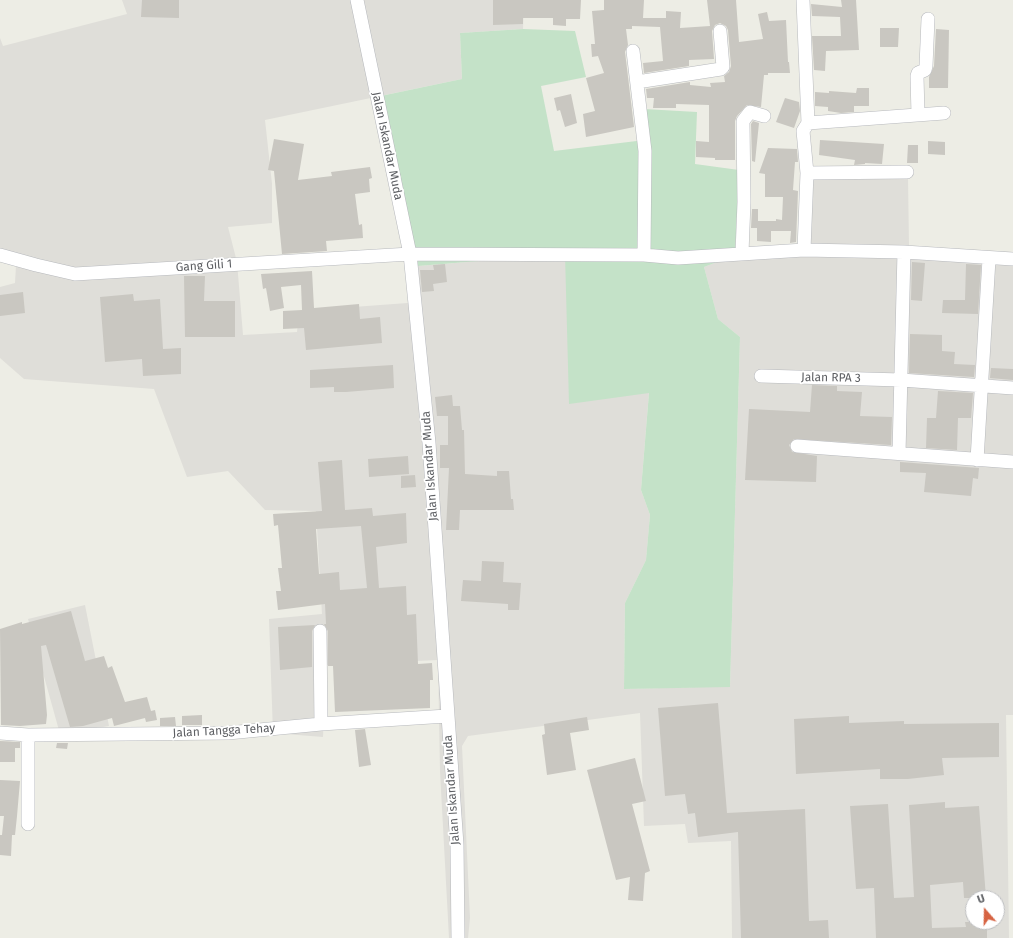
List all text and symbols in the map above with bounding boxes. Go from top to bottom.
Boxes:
street label: Jalan Iskandar Muda [368,90,406,202]
street label: Gang Gili 1 [175,257,233,275]
street label: Jalan RPA 3 [801,370,861,386]
street label: Jalan Iskandar Muda [419,410,441,522]
street label: Jalan Tangga Tehay [172,721,276,741]
street label: Jalan Iskandar Muda [441,734,463,846]
north arrow [965,890,1005,930]
text: U [975,892,987,907]

